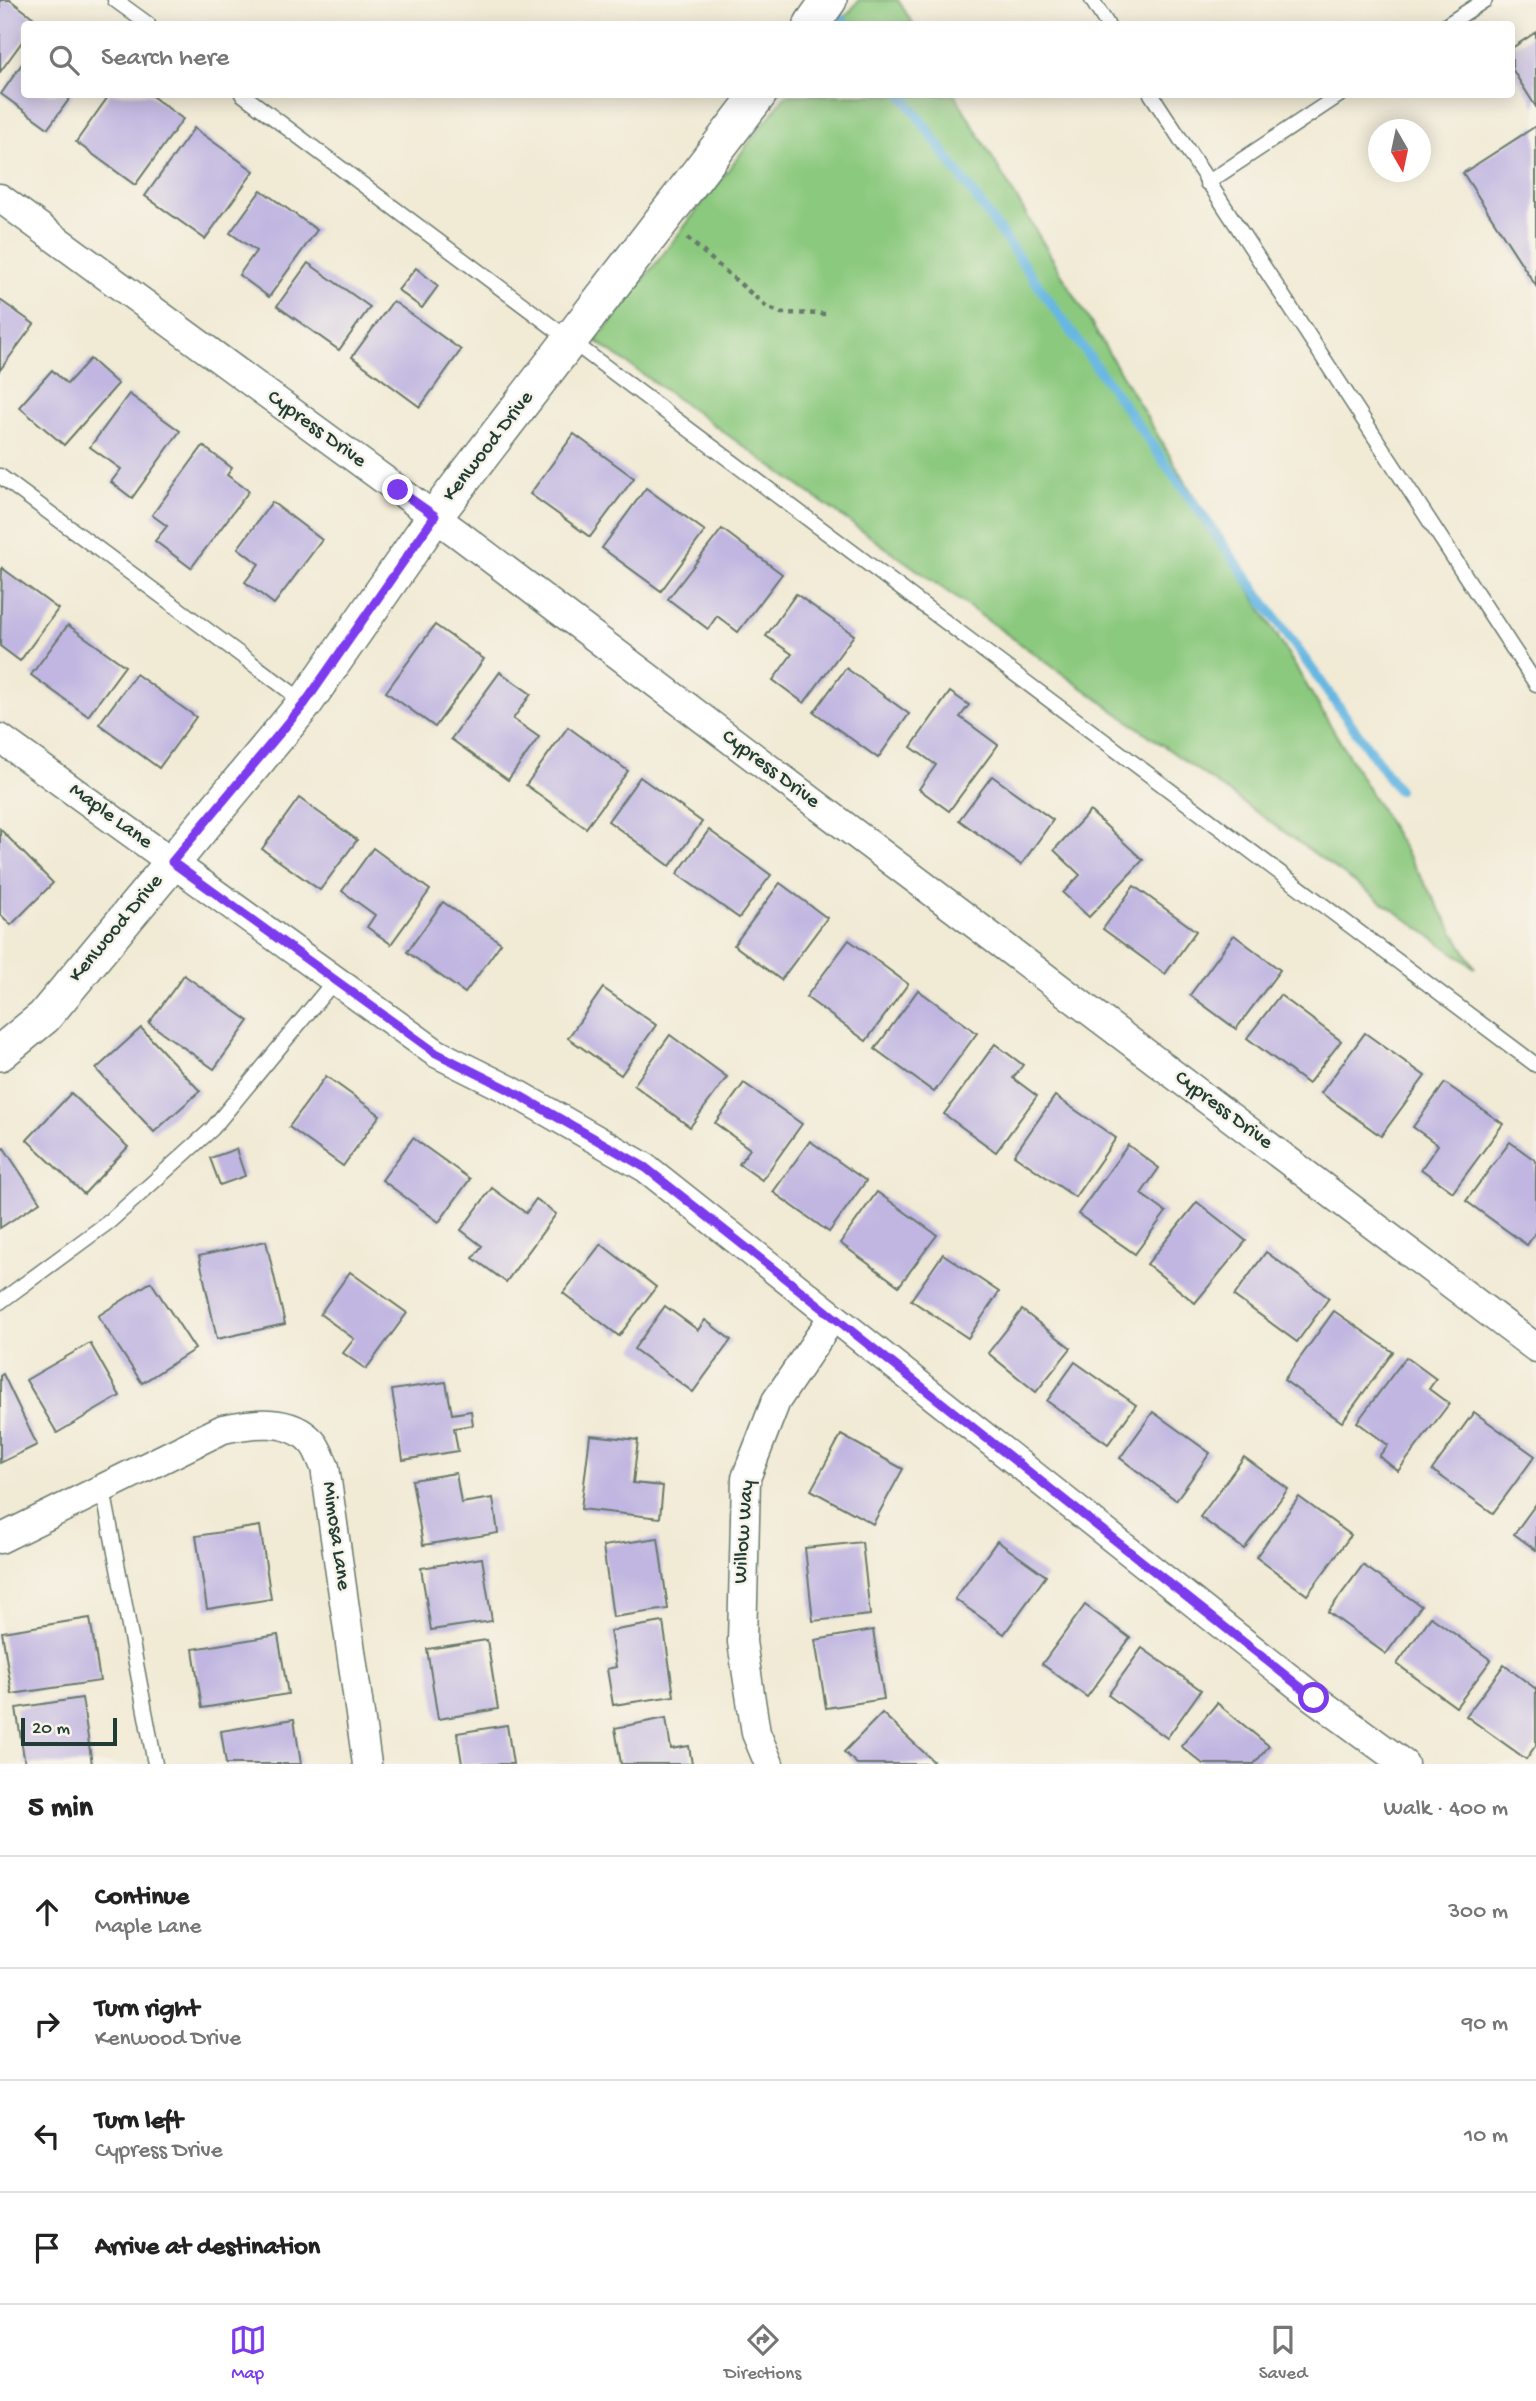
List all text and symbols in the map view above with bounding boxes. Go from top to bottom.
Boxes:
search box [21,21,1515,98]
icon: search [45,41,83,79]
text: Search here [101,44,229,75]
north arrow [1368,119,1431,182]
street label: Cypress Drive [262,386,371,475]
street label: Kenwood Drive [438,386,541,507]
route end [382,474,413,505]
street label: Cypress Drive [716,725,825,816]
street label: Maple Lane [63,778,158,856]
street label: Kenwood Drive [65,869,170,988]
street label: Cypress Drive [1169,1066,1278,1157]
street label: Willow Way [729,1479,761,1585]
street label: Mimosa Lane [315,1480,355,1593]
route start [1298,1682,1329,1713]
scale bar [21,1715,117,1747]
text: 20 m [32,1718,70,1741]
text: 5 min [28,1792,93,1827]
text: Walk · 400 m [1383,1796,1508,1823]
text: Continue [95,1883,189,1914]
icon: ahead [28,1893,66,1931]
text: 300 m [1448,1899,1508,1926]
text: Maple Lane [95,1914,201,1941]
text: Turn right [95,1995,199,2026]
icon: right [28,2005,66,2043]
text: 90 m [1462,2011,1508,2038]
text: Kenwood Drive [95,2026,241,2053]
text: Turn left [95,2107,183,2138]
icon: left [28,2117,66,2155]
text: 10 m [1464,2123,1508,2150]
text: Cypress Drive [95,2138,223,2165]
icon: arrive [28,2229,66,2267]
text: Arrive at destination [95,2233,320,2264]
tab: Map [229,2321,267,2386]
tab: Directions [724,2321,801,2386]
tab: Saved [1259,2321,1307,2386]

